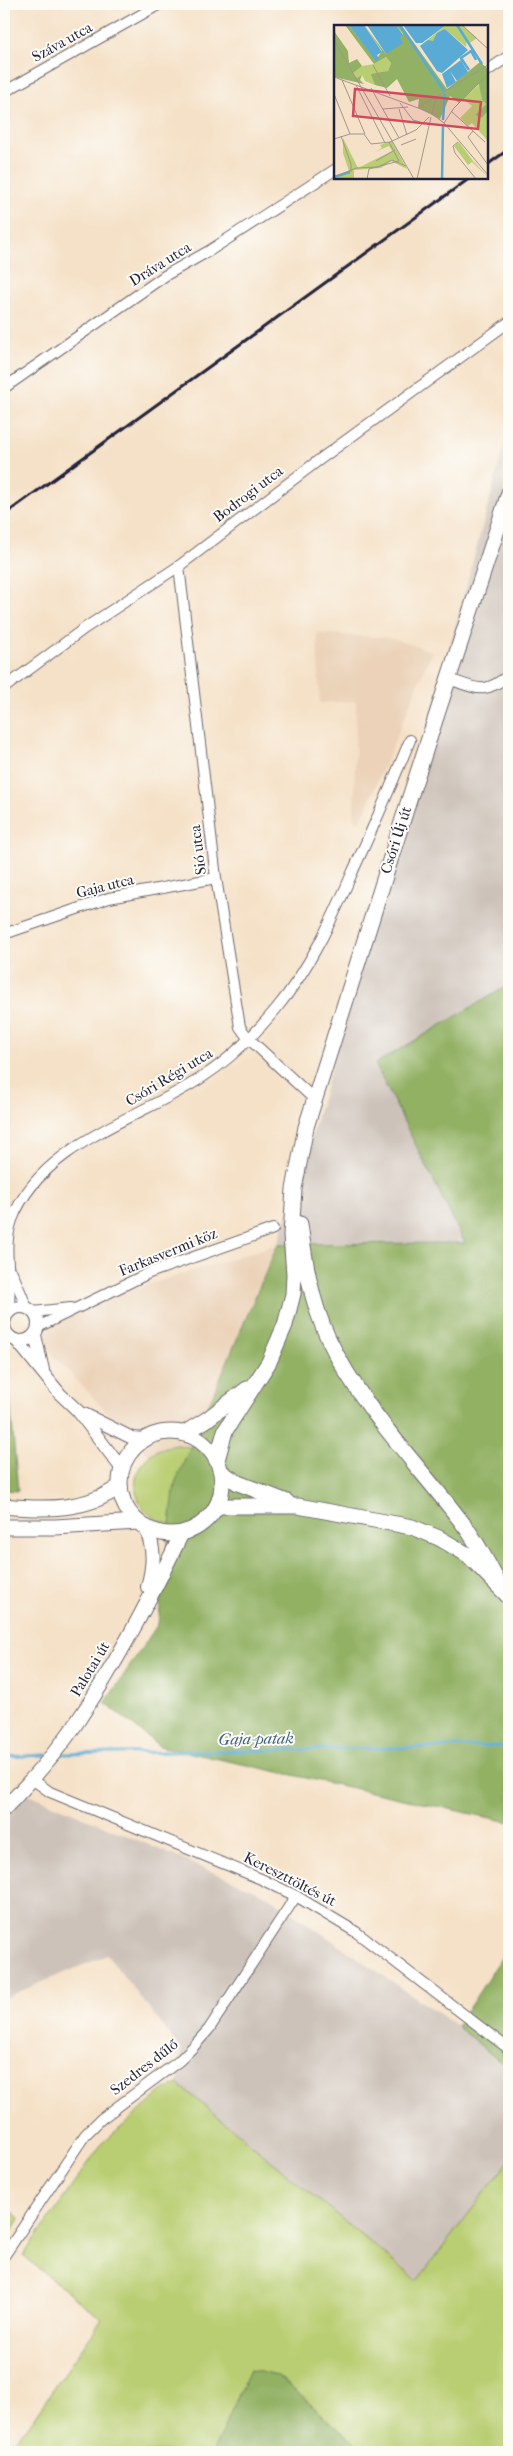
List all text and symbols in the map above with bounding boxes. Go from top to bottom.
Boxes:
street label: Száva utca [29,18,96,66]
inset map [334,25,488,179]
street label: Dráva utca [126,237,195,290]
street label: Bodrogi utca [210,461,287,526]
street label: Csóri Új út [377,803,416,876]
street label: Sió utca [186,823,210,876]
street label: Gaja utca [74,870,137,902]
street label: Csóri Régi utca [122,1043,217,1110]
street label: Farkasvermi köz [116,1224,220,1280]
street label: Palotai út [67,1638,114,1700]
water label: Gaja-patak [218,1728,294,1749]
street label: Kereszttöltés út [241,1848,340,1910]
street label: Szedres dűlő [107,2035,182,2099]

